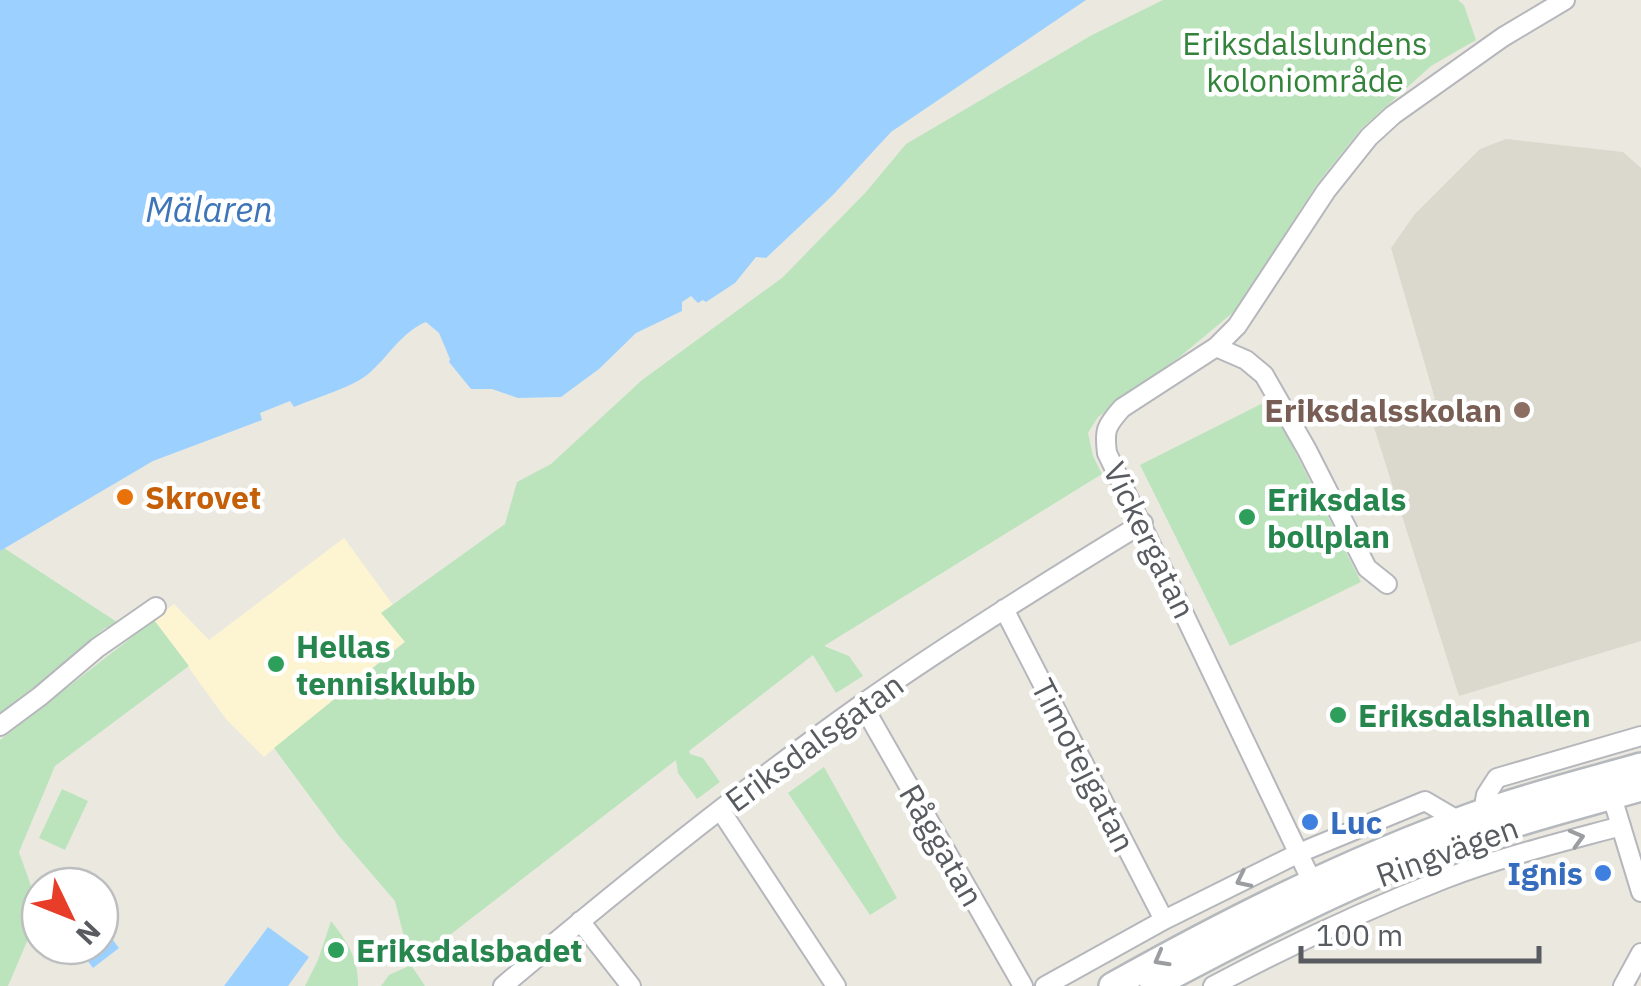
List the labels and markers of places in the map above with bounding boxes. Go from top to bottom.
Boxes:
place label: Eriksdalsskolan [1264,389,1502,431]
marker: Eriksdalsskolan [1511,399,1533,421]
place label: Skrovet [145,476,261,518]
place label: Eriksdals bollplan [1267,478,1406,557]
marker: Skrovet [114,486,136,508]
marker: Eriksdals bollplan [1236,506,1258,528]
place label: Hellas tennisklubb [296,625,476,704]
marker: Hellas tennisklubb [265,653,287,675]
place label: Eriksdalshallen [1358,694,1591,736]
marker: Eriksdalshallen [1327,704,1349,726]
place label: Luc [1330,801,1382,843]
marker: Luc [1299,811,1321,833]
place label: Ignis [1507,852,1583,894]
marker: Ignis [1592,862,1614,884]
place label: Eriksdalsbadet [356,929,583,971]
marker: Eriksdalsbadet [325,939,347,961]

